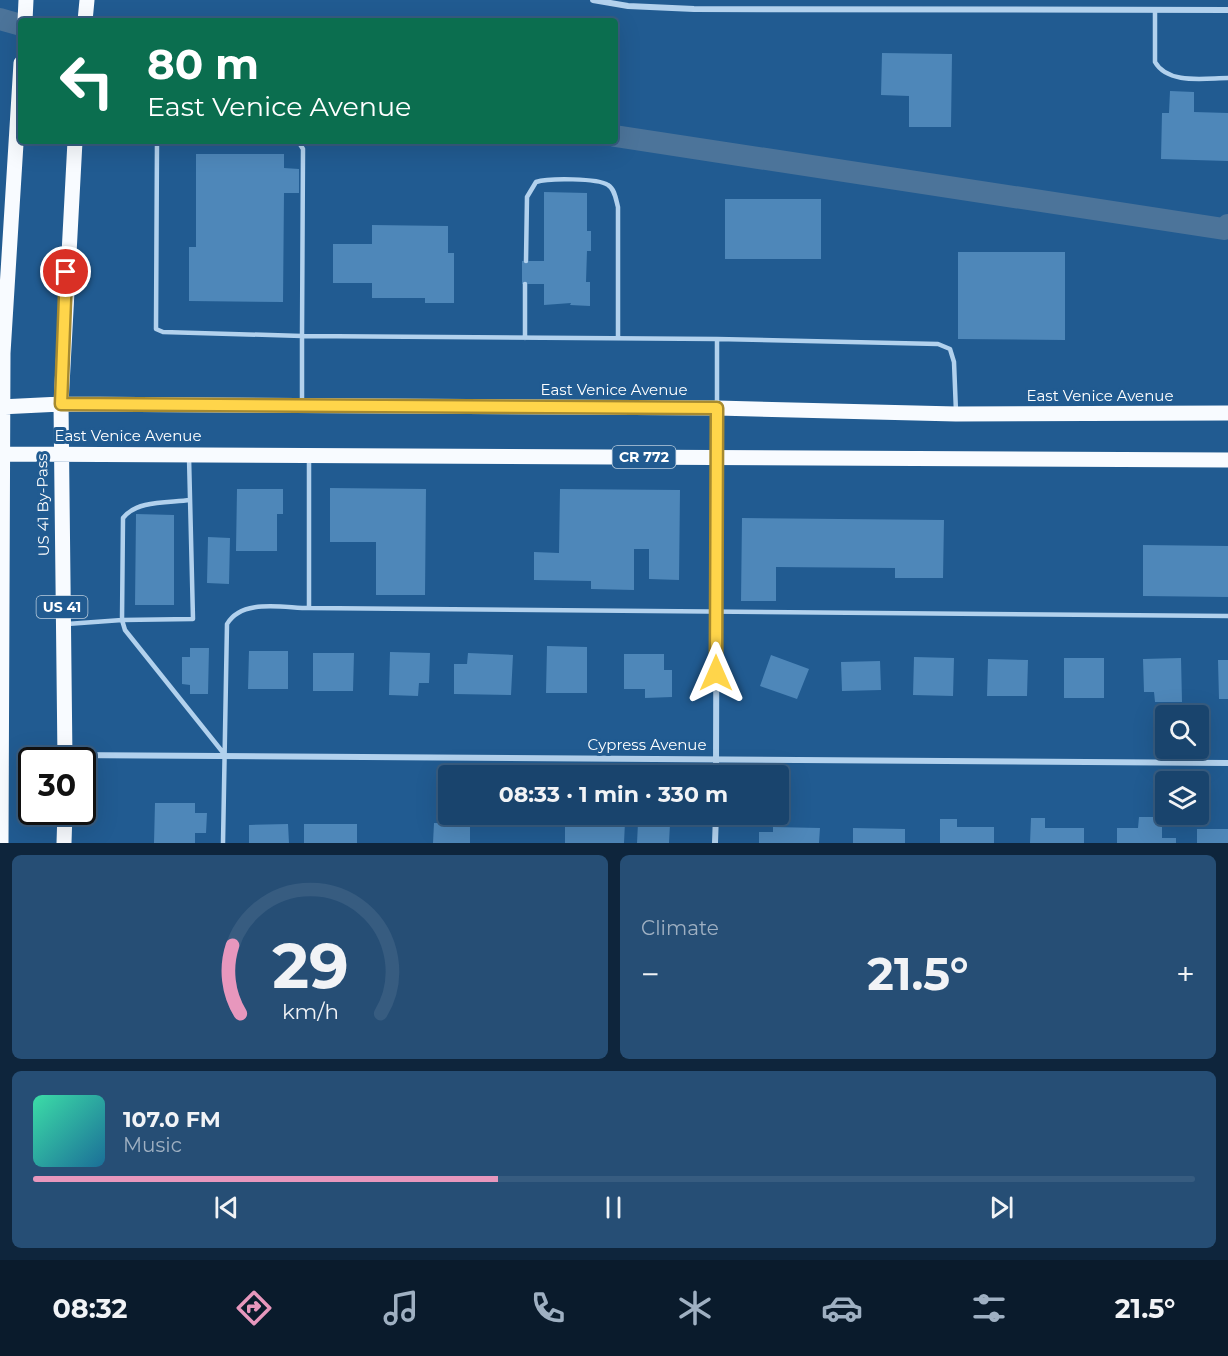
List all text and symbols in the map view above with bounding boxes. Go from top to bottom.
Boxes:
text: 80 m [147,38,259,90]
icon: left [48,42,126,120]
text: East Venice Avenue [147,90,411,123]
pin [40,246,91,297]
icon: arrive [49,255,82,288]
street label: East Venice Avenue [541,380,687,399]
street label: East Venice Avenue [1027,386,1173,405]
street label: East Venice Avenue [55,426,201,445]
road number: CR 772 [612,446,676,468]
street label: US 41 By-Pass [32,453,53,557]
road number: US 41 [36,596,88,618]
position arrow [684,641,748,705]
map controls [1155,705,1209,825]
button: search [1155,705,1209,759]
street label: Cypress Avenue [588,735,707,754]
speed limit sign: 30 [18,747,96,825]
button: layers [1155,771,1209,825]
text: 08:33 · 1 min · 330 m [499,781,728,808]
text: Climate [641,916,719,940]
text: 29 [272,928,348,1004]
text: 21.5° [867,946,969,1001]
text: − [641,954,660,994]
text: + [1176,954,1195,994]
text: km/h [281,998,339,1024]
text: 107.0 FM [123,1106,221,1133]
text: Music [123,1133,182,1157]
icon: previous [210,1191,243,1224]
icon: pause [597,1191,630,1224]
icon: next [985,1191,1018,1224]
icon: directions [233,1287,275,1329]
icon: music [380,1287,422,1329]
icon: phone [527,1287,569,1329]
icon: climate [674,1287,716,1329]
icon: car [821,1287,863,1329]
icon: filters [968,1287,1010,1329]
text: 08:32 [53,1292,128,1325]
text: 21.5° [1115,1292,1175,1325]

